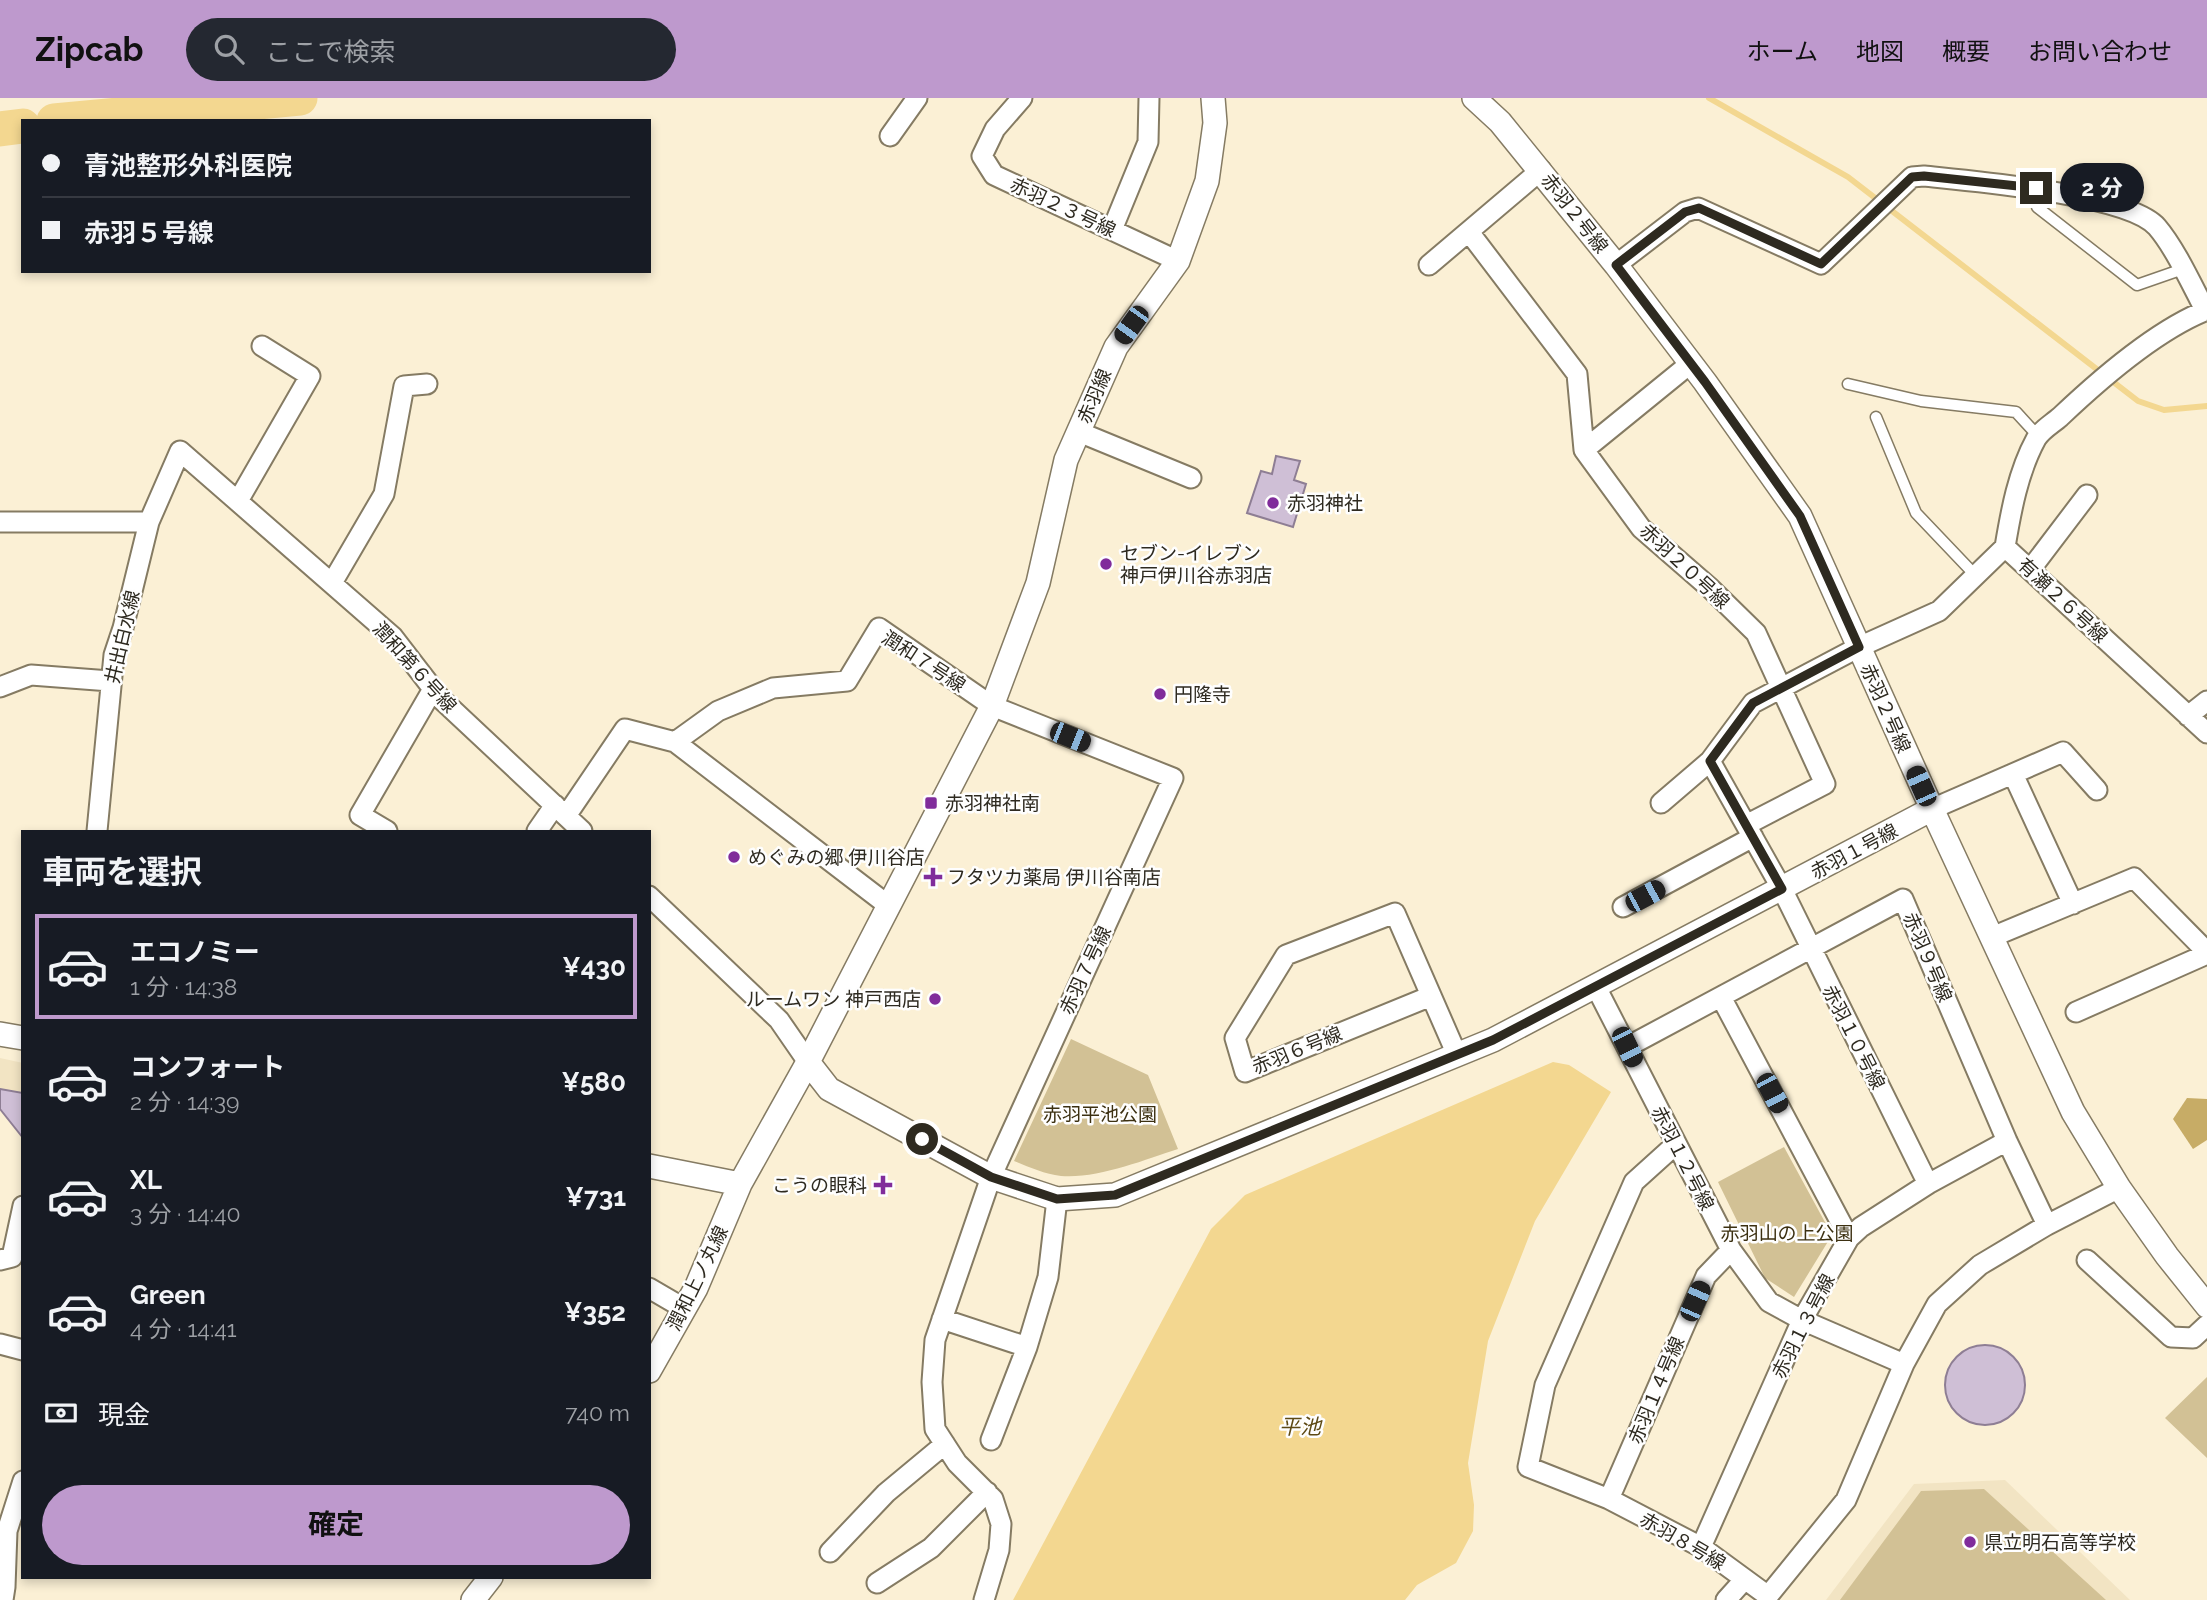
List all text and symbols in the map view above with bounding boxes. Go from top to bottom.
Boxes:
search box [186,18,676,81]
text: Zipcab [35,30,144,69]
icon: search [210,30,248,68]
text: ここで検索 [266,37,396,67]
text: ホーム [1747,37,1818,66]
text: 地図 [1856,37,1904,66]
text: 概要 [1942,37,1990,66]
text: お問い合わせ [2028,37,2172,66]
text: 青池整形外科医院 [84,151,292,181]
callout: 2 分 [2060,164,2144,212]
street label: 赤羽２号線 [1537,169,1613,257]
route end [2020,172,2052,204]
street label: 赤羽２３号線 [1007,173,1119,241]
text: 2 分 [2081,174,2123,201]
text: 赤羽５号線 [84,218,214,248]
car [1111,302,1152,348]
street label: 赤羽線 [1073,365,1115,427]
place label: 赤羽神社 [1287,492,1363,514]
marker: 赤羽神社 [1265,495,1281,511]
street label: 赤羽２０号線 [1636,519,1734,613]
place label: セブン-イレブン 神戸伊川谷赤羽店 [1120,542,1272,586]
street label: 有瀬２６号線 [2014,553,2112,647]
marker: セブン-イレブン 神戸伊川谷赤羽店 [1098,556,1114,572]
street label: 井出白水線 [101,588,143,686]
street label: 潤和第６号線 [369,617,461,717]
street label: 潤和７号線 [878,626,970,696]
street label: 赤羽２号線 [1857,660,1915,756]
place label: 円隆寺 [1174,683,1231,705]
marker: 円隆寺 [1152,686,1168,702]
car [1047,719,1094,755]
car [1903,763,1940,809]
place label: 赤羽神社南 [945,792,1040,814]
marker: 赤羽神社南 [923,795,939,811]
street label: 赤羽１号線 [1807,819,1901,883]
place label: めぐみの郷 伊川谷店 [748,846,924,868]
marker: めぐみの郷 伊川谷店 [726,849,742,865]
text: 車両を選択 [42,853,202,890]
place label: フタツカ薬局 伊川谷南店 [947,866,1161,888]
marker: フタツカ薬局 伊川谷南店 [925,869,941,885]
car [1622,877,1669,915]
street label: 赤羽９号線 [1899,909,1957,1005]
street label: 赤羽７号線 [1055,922,1115,1018]
icon: car [46,935,109,998]
text: エコノミー [130,937,260,967]
text: ¥430 [562,952,626,982]
text: 1 分 · 14:38 [130,973,237,1000]
street label: 赤羽１０号線 [1818,981,1890,1093]
place label: ルームワン 神戸西店 [746,988,921,1010]
marker: ルームワン 神戸西店 [927,991,943,1007]
street label: 赤羽６号線 [1249,1022,1345,1078]
car [1609,1024,1646,1070]
icon: car [46,1050,109,1113]
text: コンフォート [130,1052,285,1082]
text: ¥580 [561,1067,626,1097]
car [1753,1070,1792,1116]
text: 2 分 · 14:39 [130,1088,239,1115]
street label: 赤羽１２号線 [1647,1102,1719,1214]
park label: 赤羽平池公園 [1043,1103,1157,1125]
route start [906,1123,938,1155]
icon: car [46,1165,109,1228]
text: XL [130,1165,162,1195]
place label: こうの眼科 [772,1174,867,1196]
marker: こうの眼科 [873,1175,893,1195]
text: ¥731 [566,1182,626,1212]
text: 3 分 · 14:40 [130,1200,241,1227]
street label: 潤和上ノ丸線 [662,1222,732,1334]
park label: 赤羽山の上公園 [1720,1222,1854,1244]
street label: 赤羽１３号線 [1767,1270,1839,1382]
car [1677,1278,1714,1324]
icon: car [46,1280,109,1343]
text: Green [130,1280,206,1310]
text: ¥352 [564,1297,626,1327]
text: 4 分 · 14:41 [130,1315,237,1342]
street label: 赤羽１４号線 [1624,1333,1688,1447]
icon: cash [42,1394,80,1432]
text: 740 m [565,1399,630,1426]
text: 現金 [98,1400,150,1430]
water label: 平池 [1279,1414,1323,1439]
button: 確定 [42,1485,630,1565]
street label: 赤羽８号線 [1636,1508,1730,1574]
place label: 県立明石高等学校 [1984,1531,2136,1553]
marker: 県立明石高等学校 [1962,1534,1978,1550]

